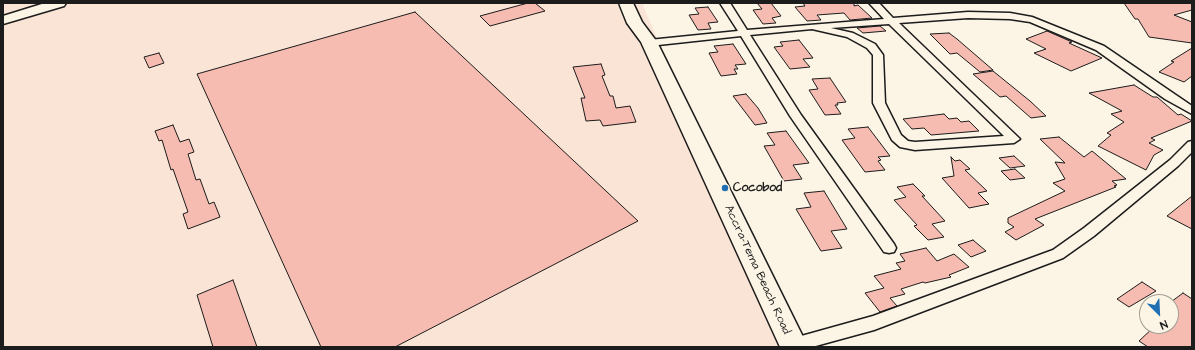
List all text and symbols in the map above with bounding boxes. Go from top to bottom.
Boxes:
place label: Cocobod [733,181,782,195]
marker: Cocobod [720,183,730,193]
street label: Accra-Tema Beach Road [721,203,793,337]
north arrow [1139,294,1179,334]
text: N [1157,316,1170,333]

